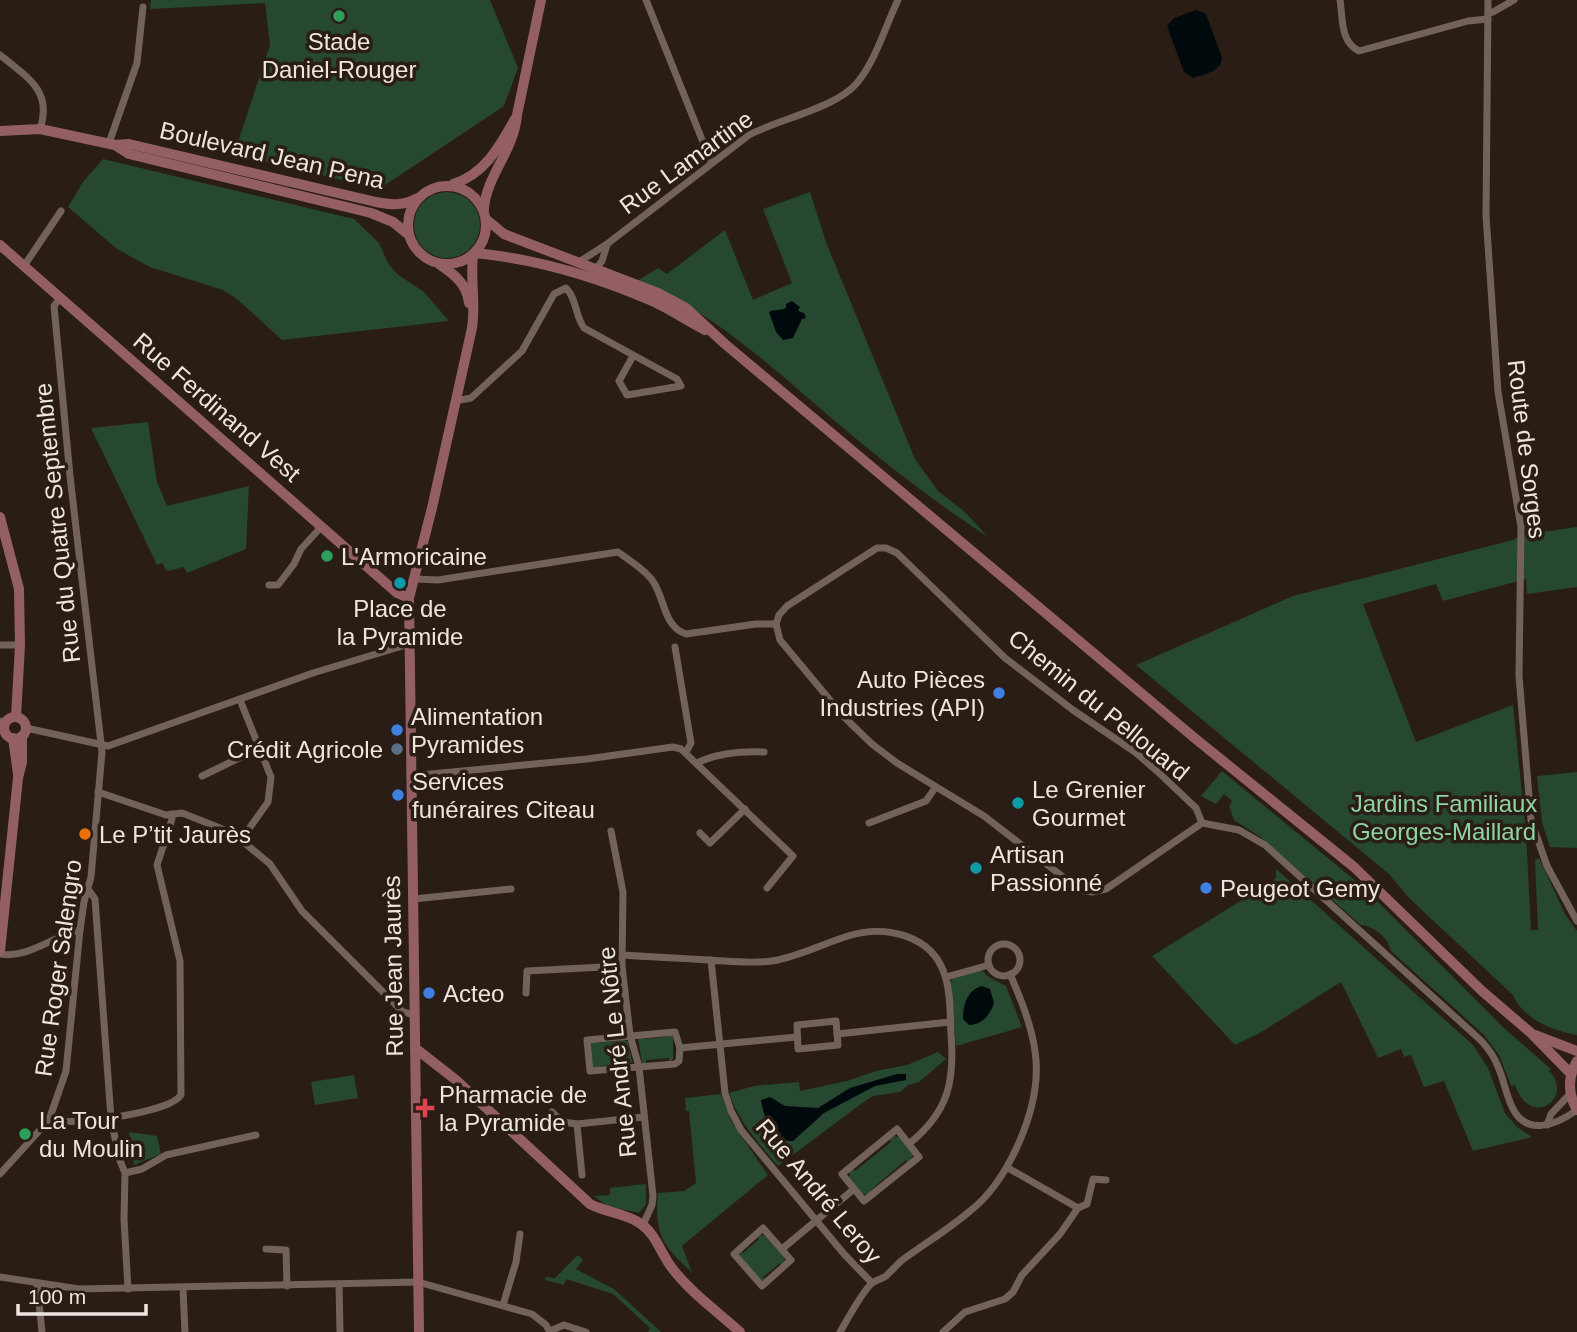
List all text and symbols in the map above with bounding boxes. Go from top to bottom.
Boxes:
marker: Stade Daniel-Rouger [331,8,347,24]
place label: Stade Daniel-Rouger [262,28,416,83]
street label: Rue Lamartine [614,105,758,219]
street label: Boulevard Jean Pena [157,116,387,194]
street label: Rue Ferdinand Vest [128,327,306,487]
street label: Route de Sorges [1503,358,1551,540]
street label: Rue du Quatre Septembre [29,382,85,664]
place label: L'Armoricaine [341,543,487,570]
marker: L'Armoricaine [319,548,335,564]
marker: Place de la Pyramide [392,575,408,591]
place label: Place de la Pyramide [337,595,463,650]
street label: Chemin du Pellouard [1003,624,1195,786]
place label: Auto Pièces Industries (API) [820,666,985,721]
marker: Auto Pièces Industries (API) [991,685,1007,701]
place label: Alimentation Pyramides [411,703,543,758]
marker: Alimentation Pyramides [389,722,405,738]
place label: Crédit Agricole [227,736,383,763]
marker: Crédit Agricole [389,741,405,757]
place label: Services funéraires Citeau [412,768,595,823]
place label: Le Grenier Gourmet [1032,776,1145,831]
marker: Services funéraires Citeau [390,787,406,803]
park label: Jardins Familiaux Georges-Maillard [1351,790,1537,845]
marker: Le Grenier Gourmet [1010,795,1026,811]
place label: Le P’tit Jaurès [99,821,251,848]
marker: Le P’tit Jaurès [77,826,93,842]
place label: Artisan Passionné [990,841,1102,896]
street label: Rue Roger Salengro [29,858,87,1078]
marker: Artisan Passionné [968,860,984,876]
street label: Rue Jean Jaurès [378,875,408,1057]
place label: Peugeot Gemy [1220,875,1380,902]
marker: Peugeot Gemy [1198,880,1214,896]
street label: Rue André Le Nôtre [592,945,642,1159]
place label: Acteo [443,980,504,1007]
marker: Acteo [421,985,437,1001]
place label: Pharmacie de la Pyramide [439,1081,587,1136]
marker: Pharmacie de la Pyramide [417,1100,433,1116]
place label: La Tour du Moulin [39,1107,143,1162]
street label: Rue André Leroy [751,1113,887,1269]
marker: La Tour du Moulin [17,1126,33,1142]
scale bar [18,1272,145,1316]
text: 100 m [28,1285,86,1308]

